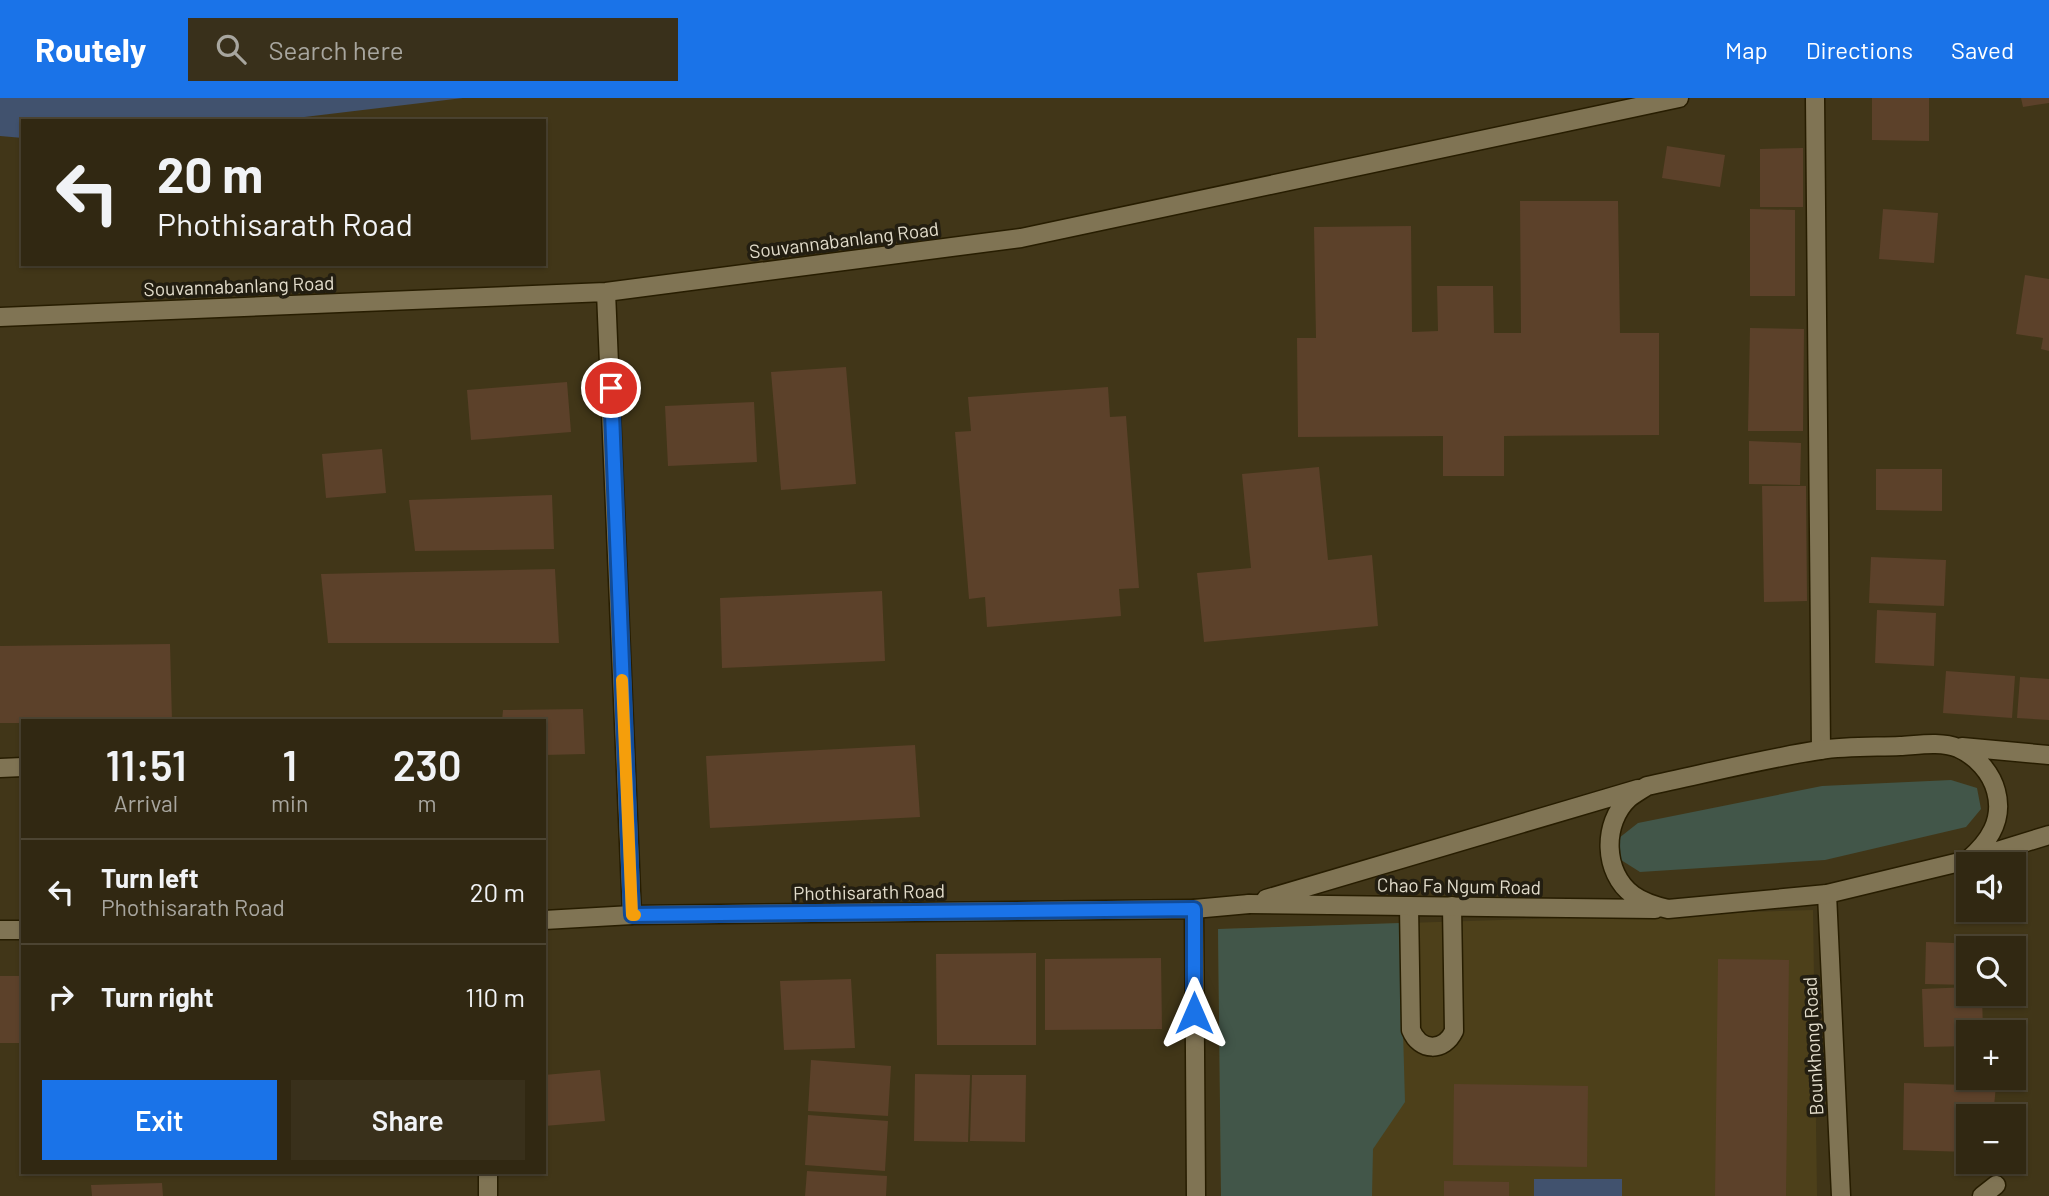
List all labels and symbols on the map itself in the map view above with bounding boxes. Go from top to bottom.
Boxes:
street label: Souvannabanlang Road [748,216,940,263]
street label: Souvannabanlang Road [143,271,335,300]
pin [581,358,641,418]
street label: Chao Fa Ngum Road [1377,873,1541,898]
street label: Phothisarath Road [793,879,945,904]
position arrow [1157,976,1231,1050]
street label: Bounkhong Road [1797,976,1828,1116]

